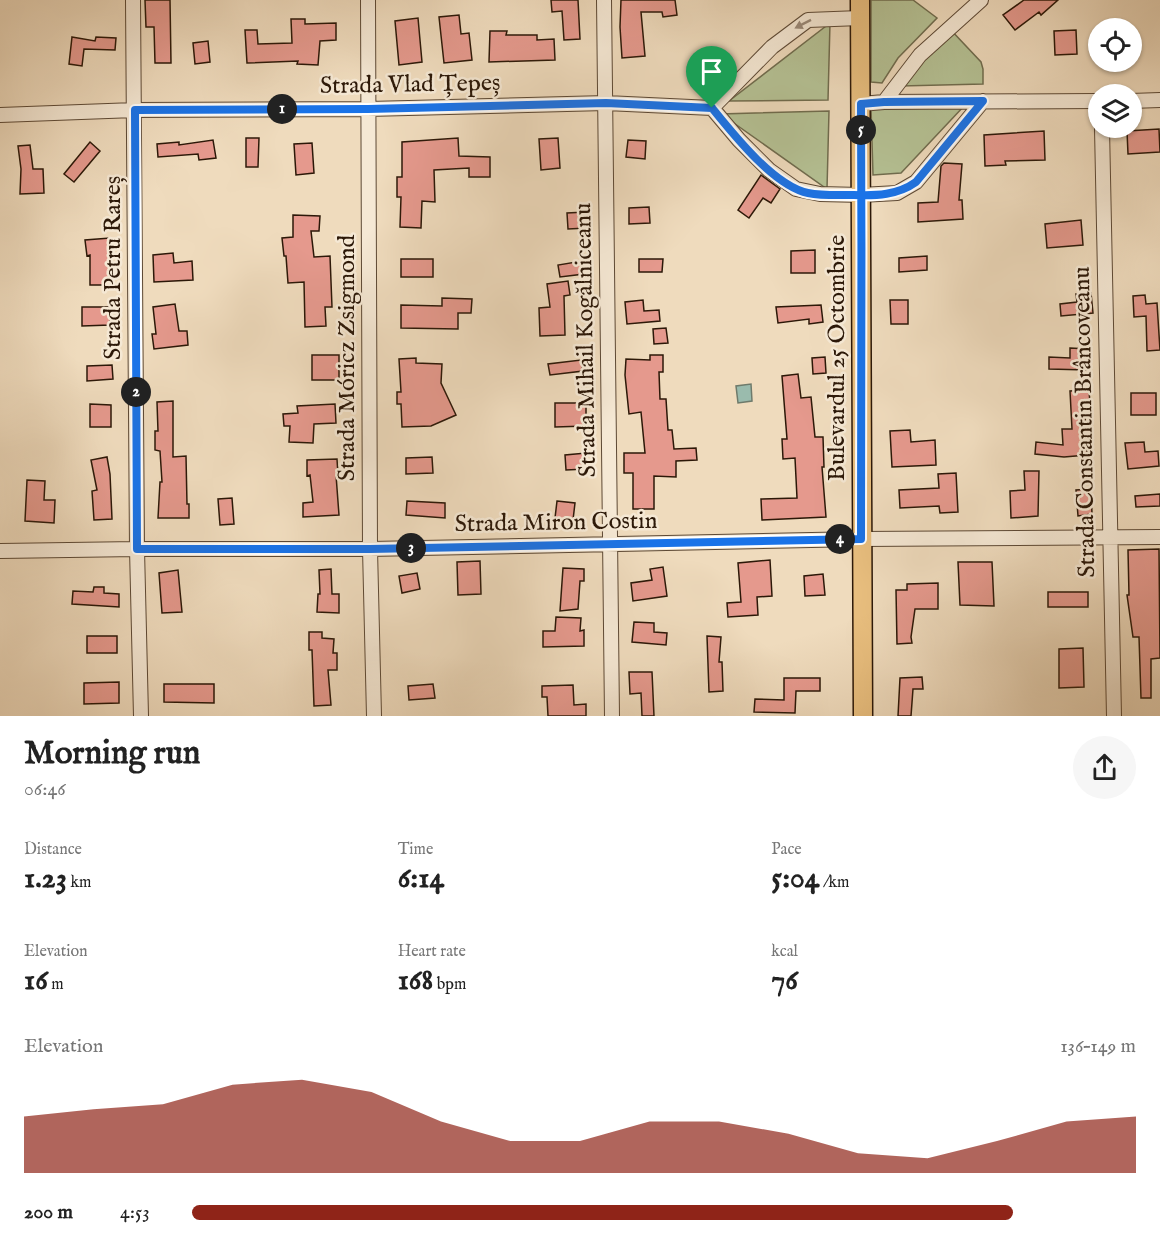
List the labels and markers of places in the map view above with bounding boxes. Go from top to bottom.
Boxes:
pin [686,46,737,108]
pin: 1 [267,94,297,124]
pin: 5 [846,115,876,145]
pin: 2 [121,377,151,407]
pin: 4 [825,524,855,554]
pin: 3 [396,533,426,563]

